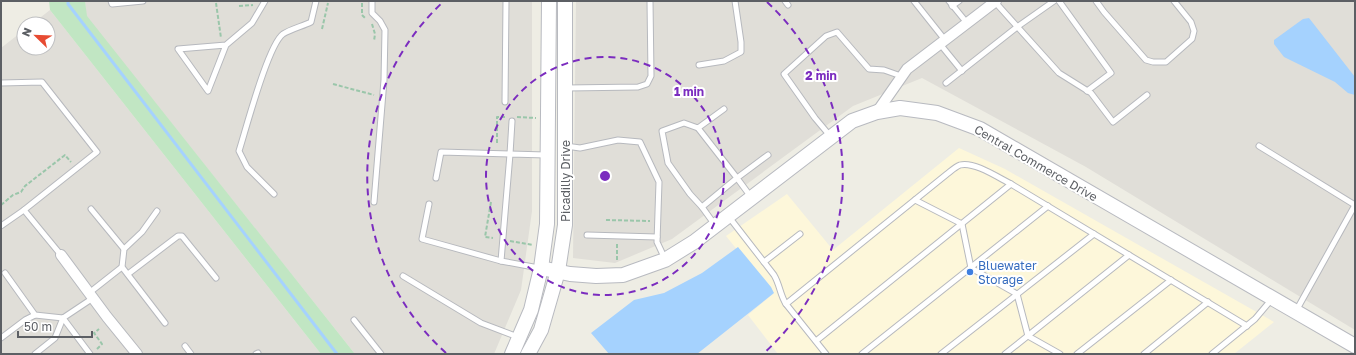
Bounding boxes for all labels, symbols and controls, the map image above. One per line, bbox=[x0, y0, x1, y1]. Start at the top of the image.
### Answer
north arrow bbox=[16, 16, 56, 56]
text: N bbox=[19, 26, 34, 38]
text: 2 min bbox=[805, 68, 837, 83]
text: 1 min bbox=[674, 84, 704, 99]
street label: Central Commerce Drive bbox=[972, 122, 1100, 204]
street label: Picadilly Drive bbox=[558, 140, 573, 222]
centre of rings bbox=[598, 169, 612, 183]
place label: Bluewater Storage bbox=[978, 258, 1037, 287]
marker: Bluewater Storage bbox=[965, 267, 975, 277]
scale bar bbox=[18, 313, 92, 339]
text: 50 m bbox=[24, 319, 52, 334]

